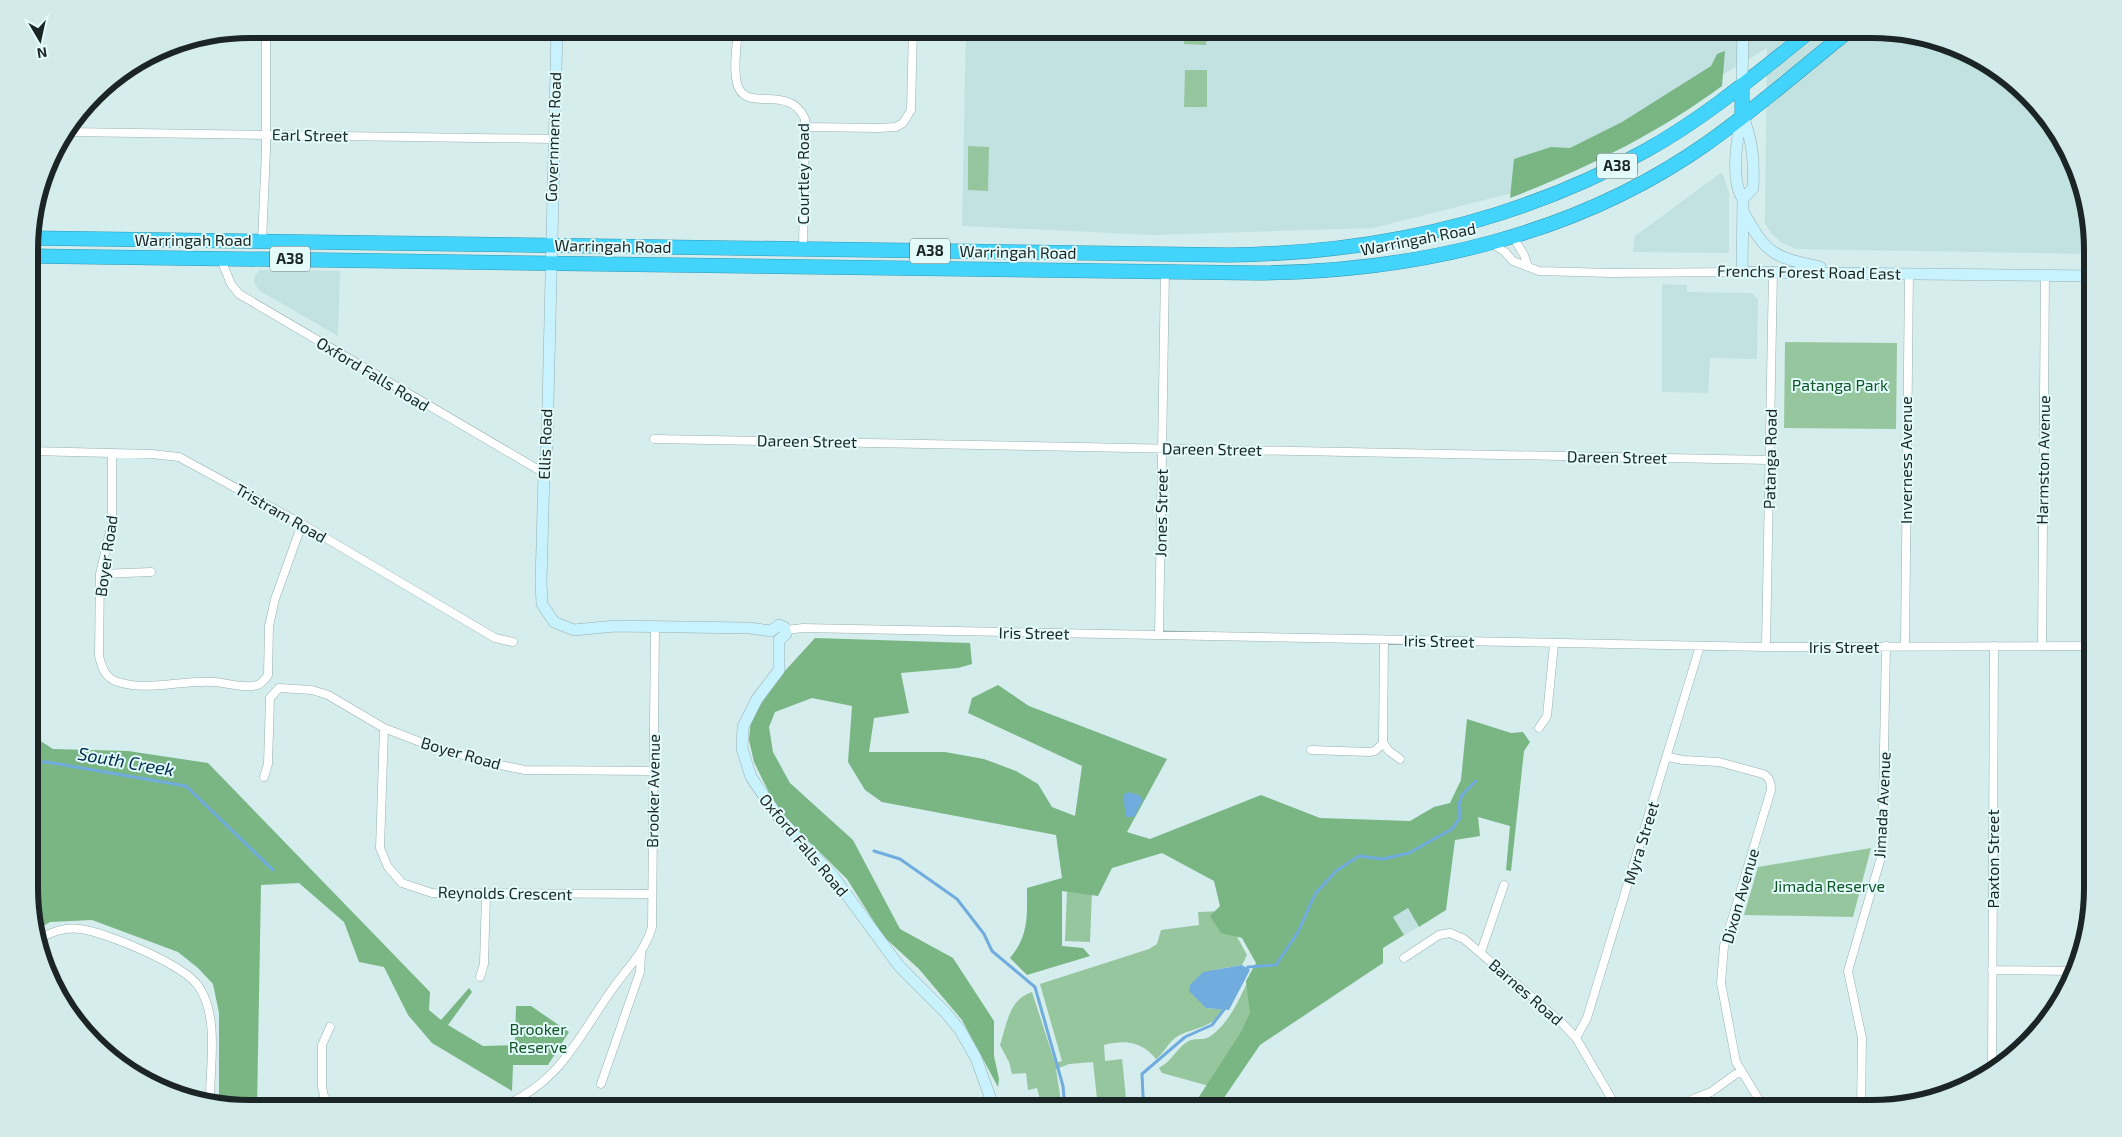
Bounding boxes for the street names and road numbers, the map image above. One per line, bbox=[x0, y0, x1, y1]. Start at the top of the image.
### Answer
street label: Government Road bbox=[541, 72, 564, 202]
street label: Courtley Road bbox=[793, 123, 812, 225]
street label: Earl Street bbox=[272, 124, 348, 145]
road number: A38 bbox=[1597, 154, 1637, 178]
street label: Warringah Road bbox=[1359, 218, 1477, 259]
street label: Warringah Road bbox=[134, 230, 252, 249]
street label: Warringah Road bbox=[554, 235, 672, 256]
road number: A38 bbox=[910, 238, 950, 264]
street label: Warringah Road bbox=[959, 241, 1077, 262]
road number: A38 bbox=[270, 246, 310, 272]
street label: Frenchs Forest Road East bbox=[1717, 260, 1901, 283]
street label: Oxford Falls Road bbox=[313, 332, 433, 415]
street label: Harmston Avenue bbox=[2032, 395, 2053, 525]
street label: Inverness Avenue bbox=[1896, 396, 1915, 524]
street label: Ellis Road bbox=[534, 408, 555, 480]
street label: Patanga Road bbox=[1759, 409, 1780, 509]
street label: Dareen Street bbox=[757, 430, 857, 451]
street label: Dareen Street bbox=[1162, 438, 1262, 459]
street label: Dareen Street bbox=[1567, 446, 1667, 467]
street label: Jones Street bbox=[1150, 469, 1171, 557]
street label: Tristram Road bbox=[232, 479, 330, 546]
street label: Boyer Road bbox=[90, 514, 121, 598]
street label: Iris Street bbox=[998, 622, 1070, 643]
street label: Iris Street bbox=[1403, 630, 1475, 651]
street label: Iris Street bbox=[1809, 637, 1879, 656]
street label: Boyer Road bbox=[419, 732, 503, 773]
street label: Brooker Avenue bbox=[642, 734, 663, 848]
street label: Jimada Avenue bbox=[1869, 751, 1894, 859]
street label: Oxford Falls Road bbox=[756, 789, 853, 900]
street label: Myra Street bbox=[1619, 799, 1662, 887]
street label: Paxton Street bbox=[1983, 809, 2002, 909]
street label: Dixon Avenue bbox=[1717, 846, 1762, 946]
street label: Reynolds Crescent bbox=[438, 882, 572, 903]
street label: Barnes Road bbox=[1486, 954, 1567, 1029]

